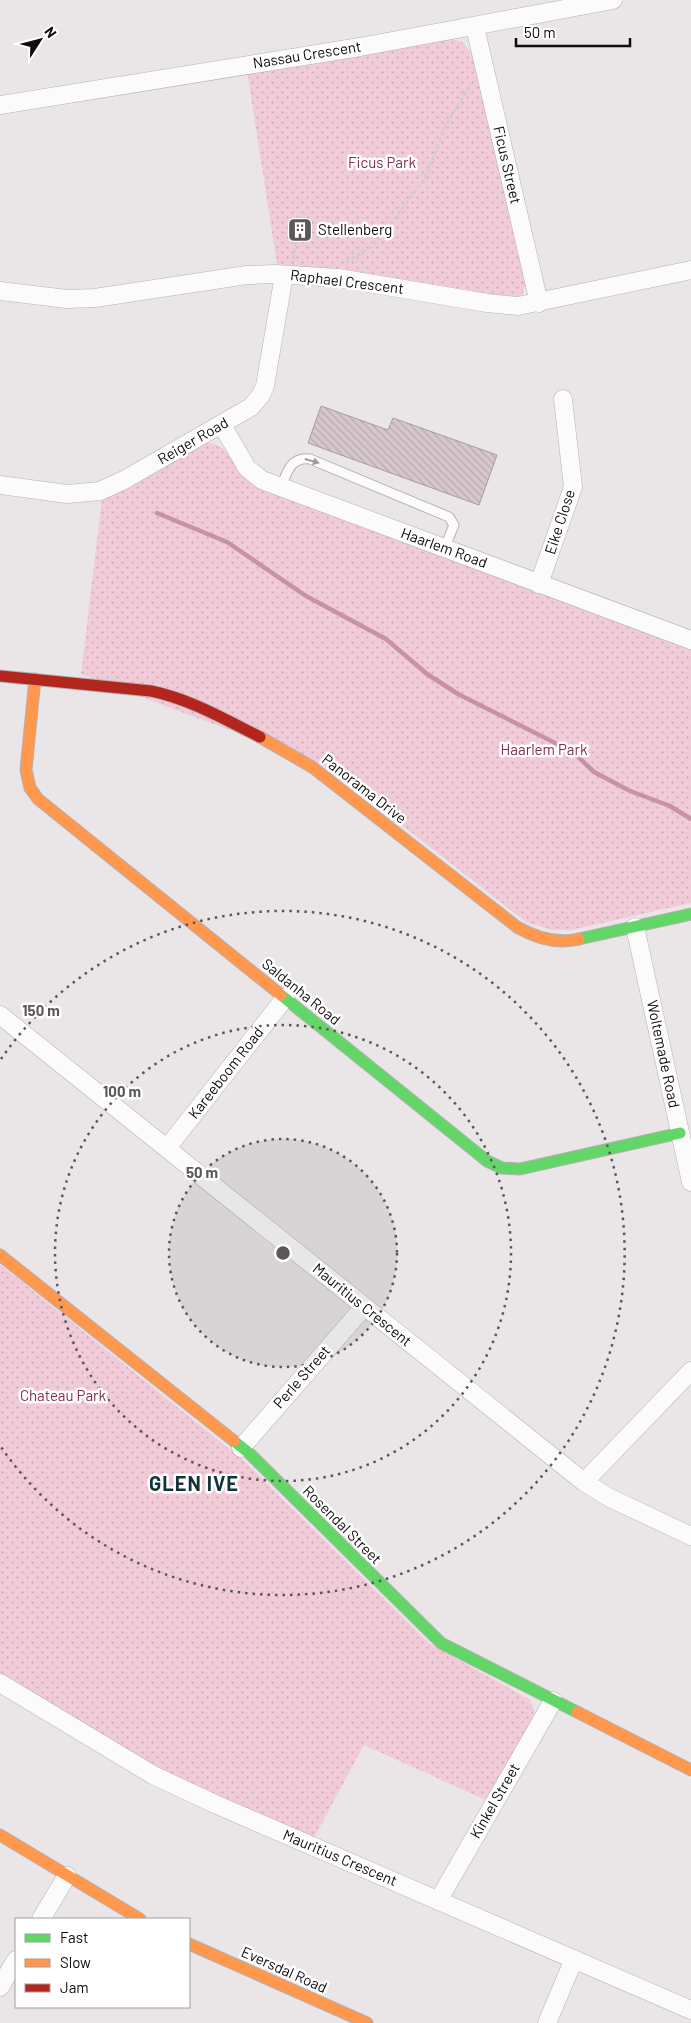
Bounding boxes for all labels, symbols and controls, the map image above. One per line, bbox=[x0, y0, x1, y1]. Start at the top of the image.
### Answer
north arrow bbox=[15, 15, 65, 65]
scale bar bbox=[516, 15, 630, 47]
text: N bbox=[41, 23, 61, 41]
text: 50 m bbox=[524, 23, 556, 41]
street label: Nassau Crescent bbox=[251, 37, 362, 71]
street label: Ficus Street bbox=[490, 124, 526, 205]
park label: Ficus Park bbox=[348, 153, 416, 171]
building icon: Stellenberg bbox=[287, 217, 313, 243]
place label: Stellenberg bbox=[318, 220, 392, 238]
street label: Raphael Crescent bbox=[289, 265, 405, 297]
street label: Reiger Road bbox=[154, 413, 231, 468]
one-way arrow bbox=[304, 457, 319, 465]
street label: Eike Close bbox=[540, 487, 578, 556]
street label: Haarlem Road bbox=[399, 523, 490, 571]
park label: Haarlem Park bbox=[501, 740, 588, 758]
street label: Panorama Drive bbox=[319, 750, 410, 827]
street label: Saldanha Road bbox=[259, 954, 344, 1028]
street label: Woltemade Road bbox=[644, 998, 684, 1109]
text: 150 m bbox=[22, 1001, 60, 1019]
street label: Kareeboom Road bbox=[184, 1023, 267, 1122]
text: 100 m bbox=[103, 1082, 141, 1100]
text: 50 m bbox=[186, 1163, 218, 1181]
centre of rings bbox=[274, 1244, 292, 1262]
street label: Mauritius Crescent bbox=[310, 1259, 416, 1350]
street label: Perle Street bbox=[269, 1341, 333, 1411]
park label: Chateau Park bbox=[20, 1386, 107, 1404]
district label: GLEN IVE bbox=[149, 1471, 239, 1495]
street label: Rosendal Street bbox=[300, 1481, 386, 1567]
street label: Kinkel Street bbox=[465, 1760, 523, 1841]
street label: Mauritius Crescent bbox=[281, 1825, 400, 1889]
legend bbox=[15, 1918, 190, 2008]
text: Fast bbox=[60, 1928, 88, 1946]
street label: Eversdal Road bbox=[239, 1942, 330, 1996]
text: Slow bbox=[60, 1953, 91, 1971]
text: Jam bbox=[60, 1978, 89, 1996]

